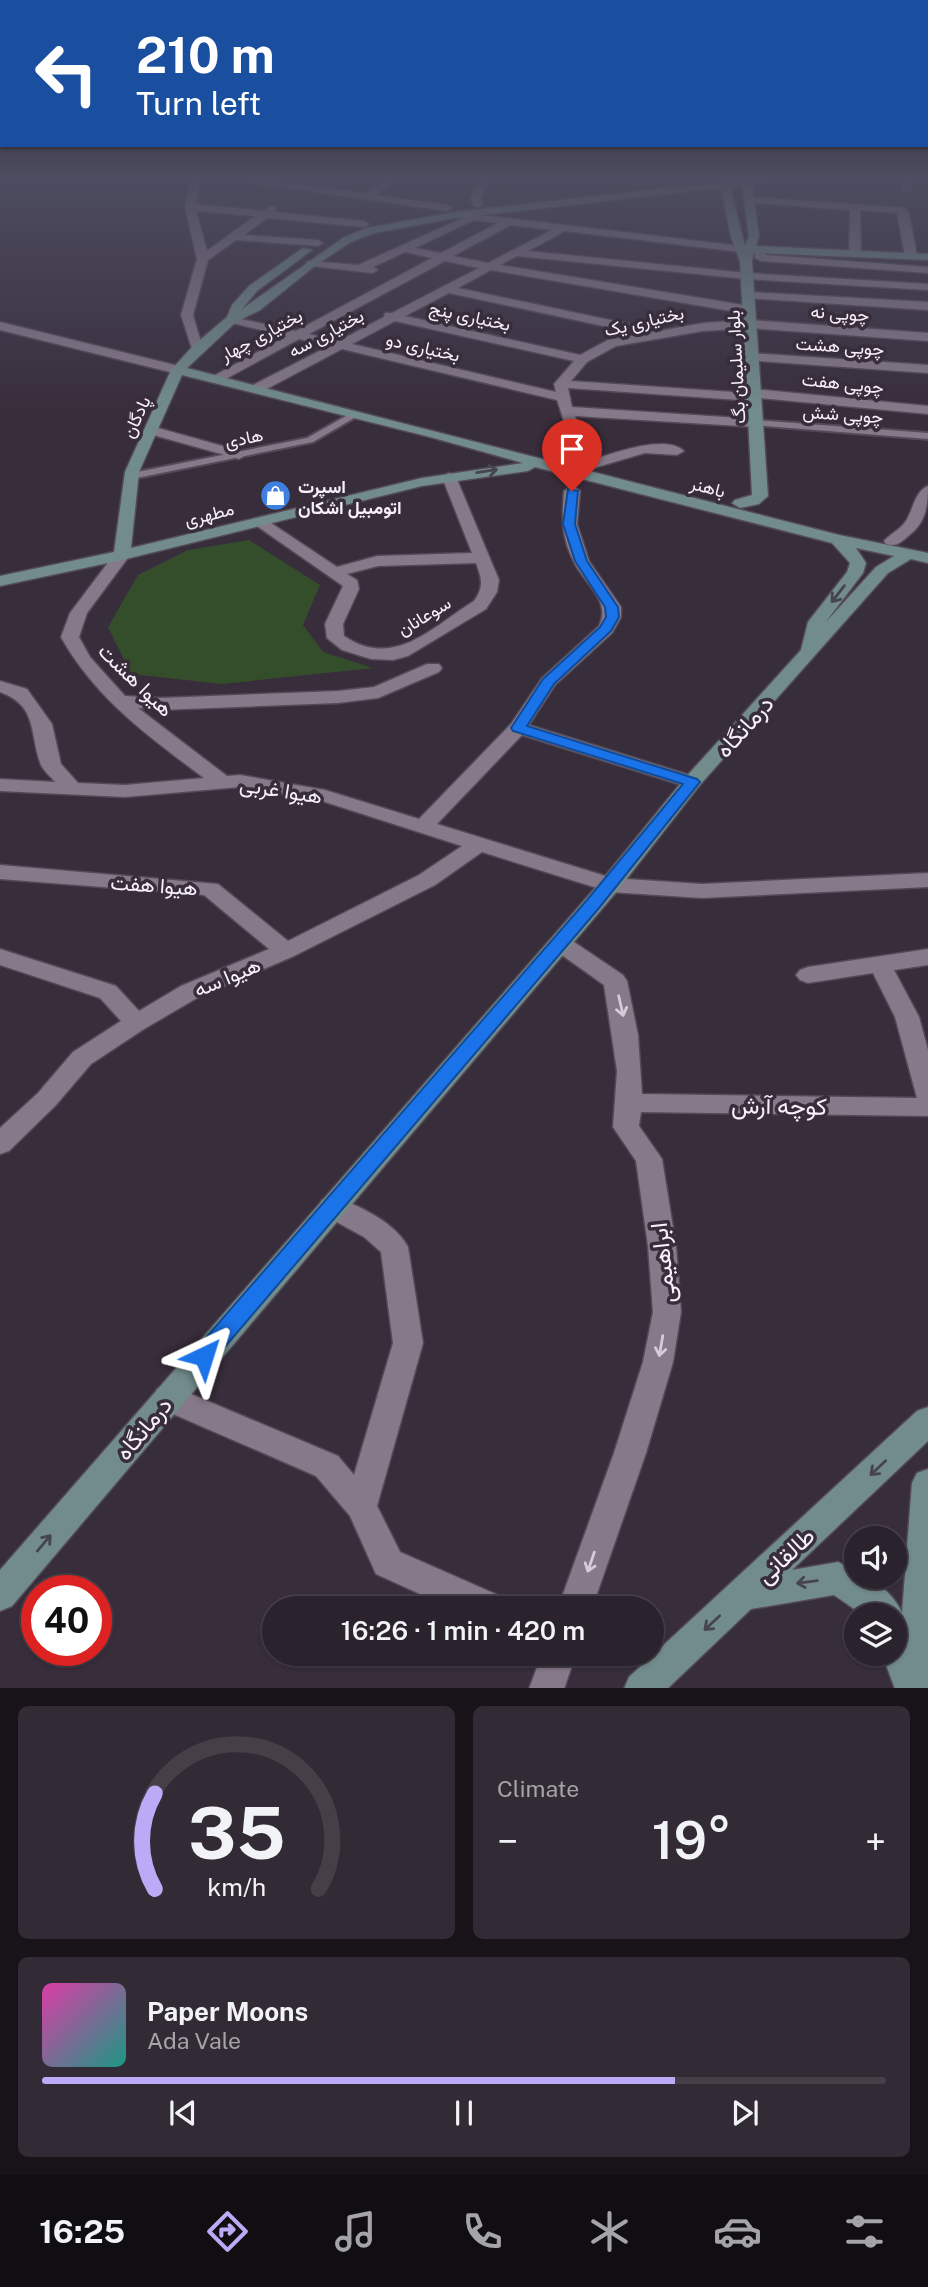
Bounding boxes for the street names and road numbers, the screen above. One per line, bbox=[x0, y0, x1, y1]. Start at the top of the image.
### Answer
street label: بختیاری پنج bbox=[427, 297, 513, 337]
street label: چوپی نه bbox=[810, 300, 870, 328]
street label: بختیاری یک bbox=[602, 302, 686, 341]
street label: بختیاری سه bbox=[285, 304, 368, 362]
street label: بختیاری چهار bbox=[215, 305, 307, 368]
street label: بلوار سلیمان بگ bbox=[723, 309, 750, 424]
street label: بختیاری دو bbox=[384, 328, 462, 367]
street label: چوپی هشت bbox=[795, 332, 885, 362]
street label: چوپی هفت bbox=[801, 368, 885, 400]
street label: پادگان bbox=[117, 393, 157, 442]
street label: چوپی شش bbox=[802, 401, 884, 429]
street label: هادی bbox=[223, 424, 265, 453]
street label: باهنر bbox=[687, 472, 728, 503]
street label: مطهری bbox=[182, 498, 236, 531]
street label: سوعانان bbox=[394, 592, 455, 641]
street label: هیوا هشت bbox=[93, 638, 179, 723]
street label: درمانگاه bbox=[709, 689, 780, 764]
street label: هیوا غربی bbox=[238, 771, 324, 810]
street label: هیوا هفت bbox=[110, 869, 198, 902]
street label: هیوا سه bbox=[190, 952, 265, 1003]
street label: کوچه آرش bbox=[731, 1090, 827, 1123]
street label: ابراهیمی bbox=[644, 1221, 682, 1305]
street label: درمانگاه bbox=[109, 1391, 179, 1466]
street label: طالقانی bbox=[750, 1521, 821, 1590]

